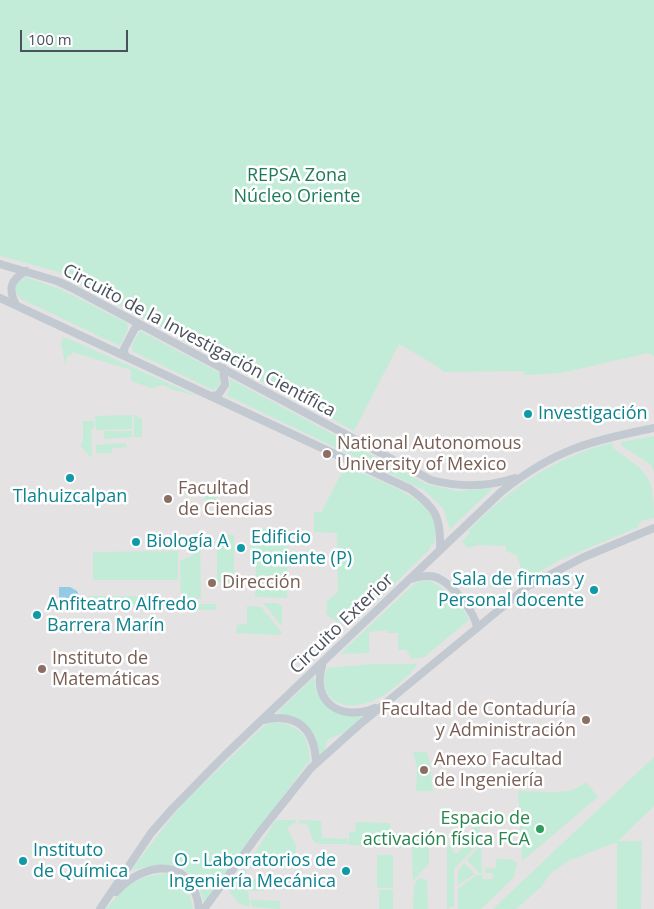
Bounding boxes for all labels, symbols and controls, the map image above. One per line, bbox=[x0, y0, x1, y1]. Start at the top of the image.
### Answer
scale bar bbox=[22, 20, 130, 52]
text: 100 m bbox=[28, 29, 72, 49]
park label: REPSA Zona Núcleo Oriente bbox=[234, 165, 360, 208]
street label: Circuito de la Investigación Científica bbox=[59, 260, 339, 422]
place label: Investigación bbox=[538, 403, 648, 425]
marker: Investigación bbox=[522, 408, 534, 420]
place label: National Autonomous University of Mexico bbox=[337, 433, 521, 476]
marker: National Autonomous University of Mexico bbox=[321, 448, 333, 460]
marker: Tlahuizcalpan bbox=[64, 472, 76, 484]
place label: Facultad de Ciencias bbox=[178, 478, 273, 520]
place label: Tlahuizcalpan bbox=[13, 486, 127, 508]
marker: Facultad de Ciencias bbox=[162, 493, 174, 505]
place label: Edificio Poniente (P) bbox=[251, 527, 352, 570]
place label: Biología A bbox=[146, 531, 229, 553]
marker: Biología A bbox=[130, 536, 142, 548]
marker: Edificio Poniente (P) bbox=[235, 542, 247, 554]
street label: Circuito Exterior bbox=[286, 569, 398, 679]
place label: Sala de firmas y Personal docente bbox=[438, 569, 584, 612]
place label: Dirección bbox=[222, 572, 301, 594]
marker: Dirección bbox=[206, 577, 218, 589]
marker: Sala de firmas y Personal docente bbox=[588, 584, 600, 596]
place label: Anfiteatro Alfredo Barrera Marín bbox=[47, 594, 197, 636]
marker: Anfiteatro Alfredo Barrera Marín bbox=[31, 609, 43, 621]
place label: Instituto de Matemáticas bbox=[52, 648, 160, 691]
marker: Instituto de Matemáticas bbox=[36, 663, 48, 675]
place label: Facultad de Contaduría y Administración bbox=[381, 699, 576, 742]
marker: Facultad de Contaduría y Administración bbox=[580, 714, 592, 726]
place label: Anexo Facultad de Ingeniería bbox=[434, 749, 562, 792]
marker: Anexo Facultad de Ingeniería bbox=[418, 764, 430, 776]
place label: Espacio de activación física FCA bbox=[363, 808, 530, 851]
marker: Espacio de activación física FCA bbox=[534, 823, 546, 835]
place label: Instituto de Química bbox=[33, 840, 128, 882]
place label: O - Laboratorios de Ingeniería Mecánica bbox=[169, 850, 336, 892]
marker: Instituto de Química bbox=[17, 855, 29, 867]
marker: O - Laboratorios de Ingeniería Mecánica bbox=[340, 865, 352, 877]

